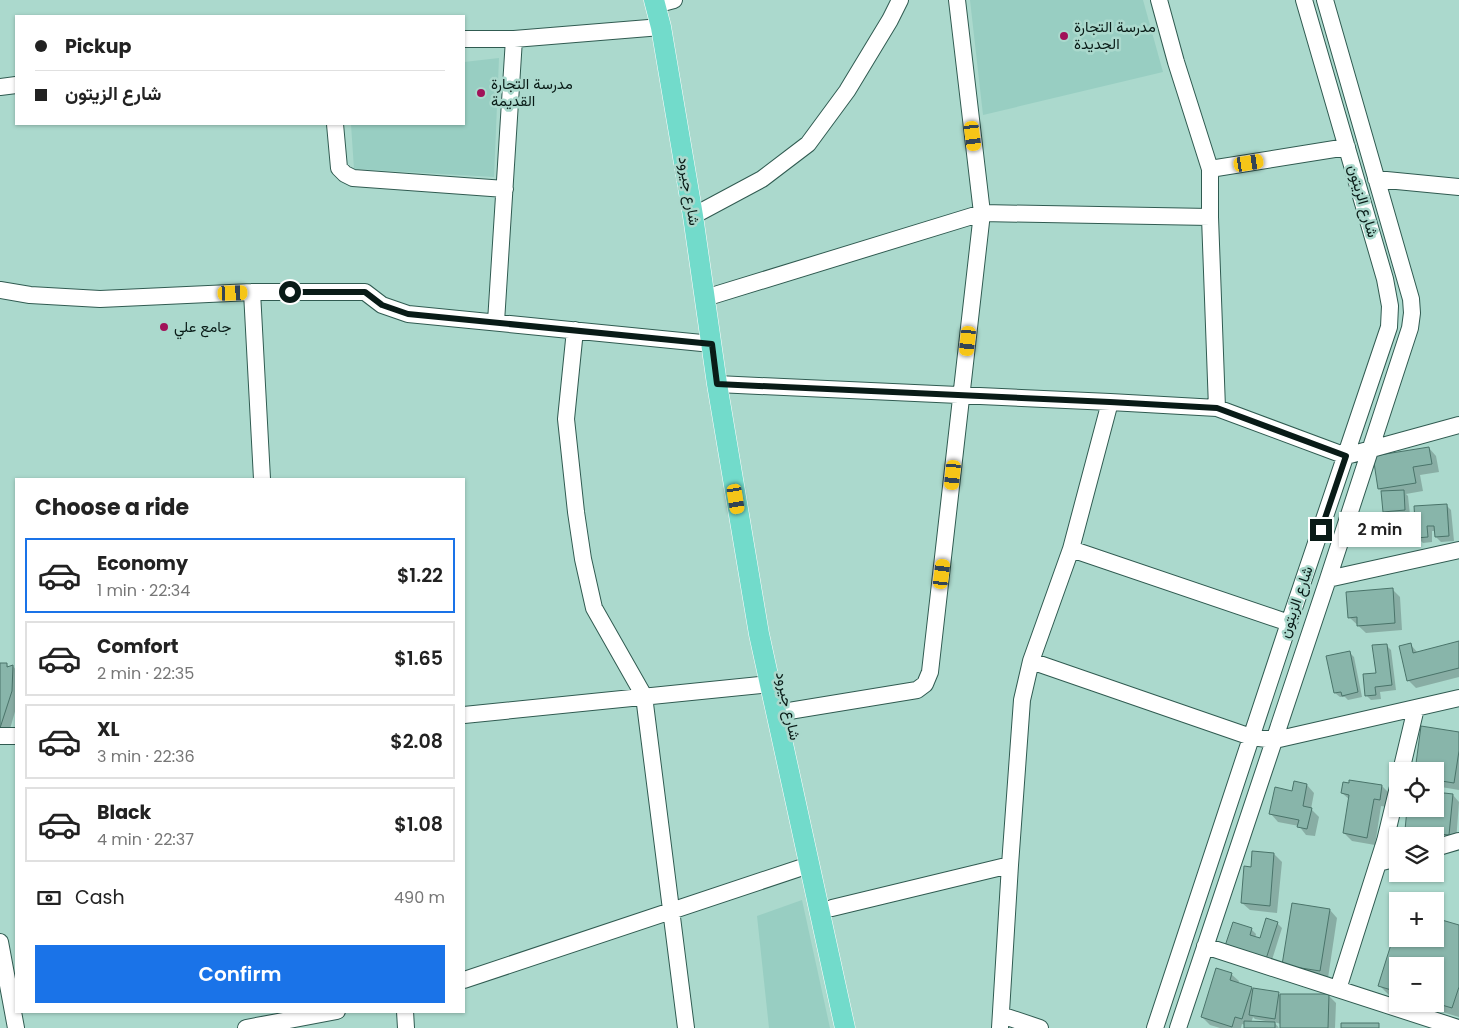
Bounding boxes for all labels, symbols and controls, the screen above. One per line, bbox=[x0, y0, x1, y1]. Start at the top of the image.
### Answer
place label: مدرسة التجارة الجديدة bbox=[1074, 16, 1156, 54]
marker: مدرسة التجارة الجديدة bbox=[1058, 30, 1070, 42]
text: Pickup bbox=[65, 33, 131, 60]
place label: مدرسة التجارة القديمة bbox=[491, 73, 573, 111]
text: شارع الزيتون bbox=[65, 80, 161, 107]
marker: مدرسة التجارة القديمة bbox=[475, 87, 487, 99]
car bbox=[963, 120, 982, 152]
car bbox=[1233, 153, 1264, 173]
street label: شارع جيرود bbox=[673, 155, 705, 227]
street label: شارع الزيتون bbox=[1342, 162, 1384, 240]
route start bbox=[279, 281, 301, 303]
car bbox=[217, 285, 248, 301]
place label: جامع علي bbox=[174, 316, 231, 340]
marker: جامع علي bbox=[158, 321, 170, 333]
car bbox=[958, 325, 977, 357]
car bbox=[943, 459, 962, 491]
car bbox=[726, 483, 745, 515]
text: Choose a ride bbox=[35, 492, 189, 523]
callout: 2 min bbox=[1338, 512, 1421, 548]
text: 2 min bbox=[1358, 518, 1402, 541]
route end bbox=[1310, 519, 1332, 541]
text: Economy bbox=[97, 550, 188, 577]
icon: car bbox=[37, 553, 82, 598]
car bbox=[932, 558, 951, 590]
text: $1.22 bbox=[397, 562, 443, 589]
street label: شارع الزيتون bbox=[1273, 563, 1319, 641]
text: 1 min · 22:34 bbox=[97, 579, 190, 602]
text: Comfort bbox=[97, 633, 179, 660]
icon: car bbox=[37, 636, 82, 681]
text: $1.65 bbox=[394, 645, 443, 672]
text: 2 min · 22:35 bbox=[97, 662, 194, 685]
street label: شارع جيرود bbox=[770, 670, 806, 742]
text: XL bbox=[97, 716, 120, 743]
icon: car bbox=[37, 719, 82, 764]
text: $2.08 bbox=[390, 728, 443, 755]
text: 3 min · 22:36 bbox=[97, 745, 195, 768]
map controls bbox=[1389, 762, 1444, 1012]
button: locate bbox=[1389, 762, 1444, 817]
text: Black bbox=[97, 799, 151, 826]
icon: car bbox=[37, 802, 82, 847]
text: $1.08 bbox=[394, 811, 443, 838]
button: layers bbox=[1389, 827, 1444, 882]
text: 4 min · 22:37 bbox=[97, 828, 194, 851]
icon: cash bbox=[35, 884, 63, 912]
text: Cash bbox=[75, 884, 125, 911]
text: 490 m bbox=[394, 886, 445, 909]
button: + bbox=[1389, 892, 1444, 947]
button: Confirm bbox=[35, 945, 445, 1003]
button: − bbox=[1389, 957, 1444, 1012]

